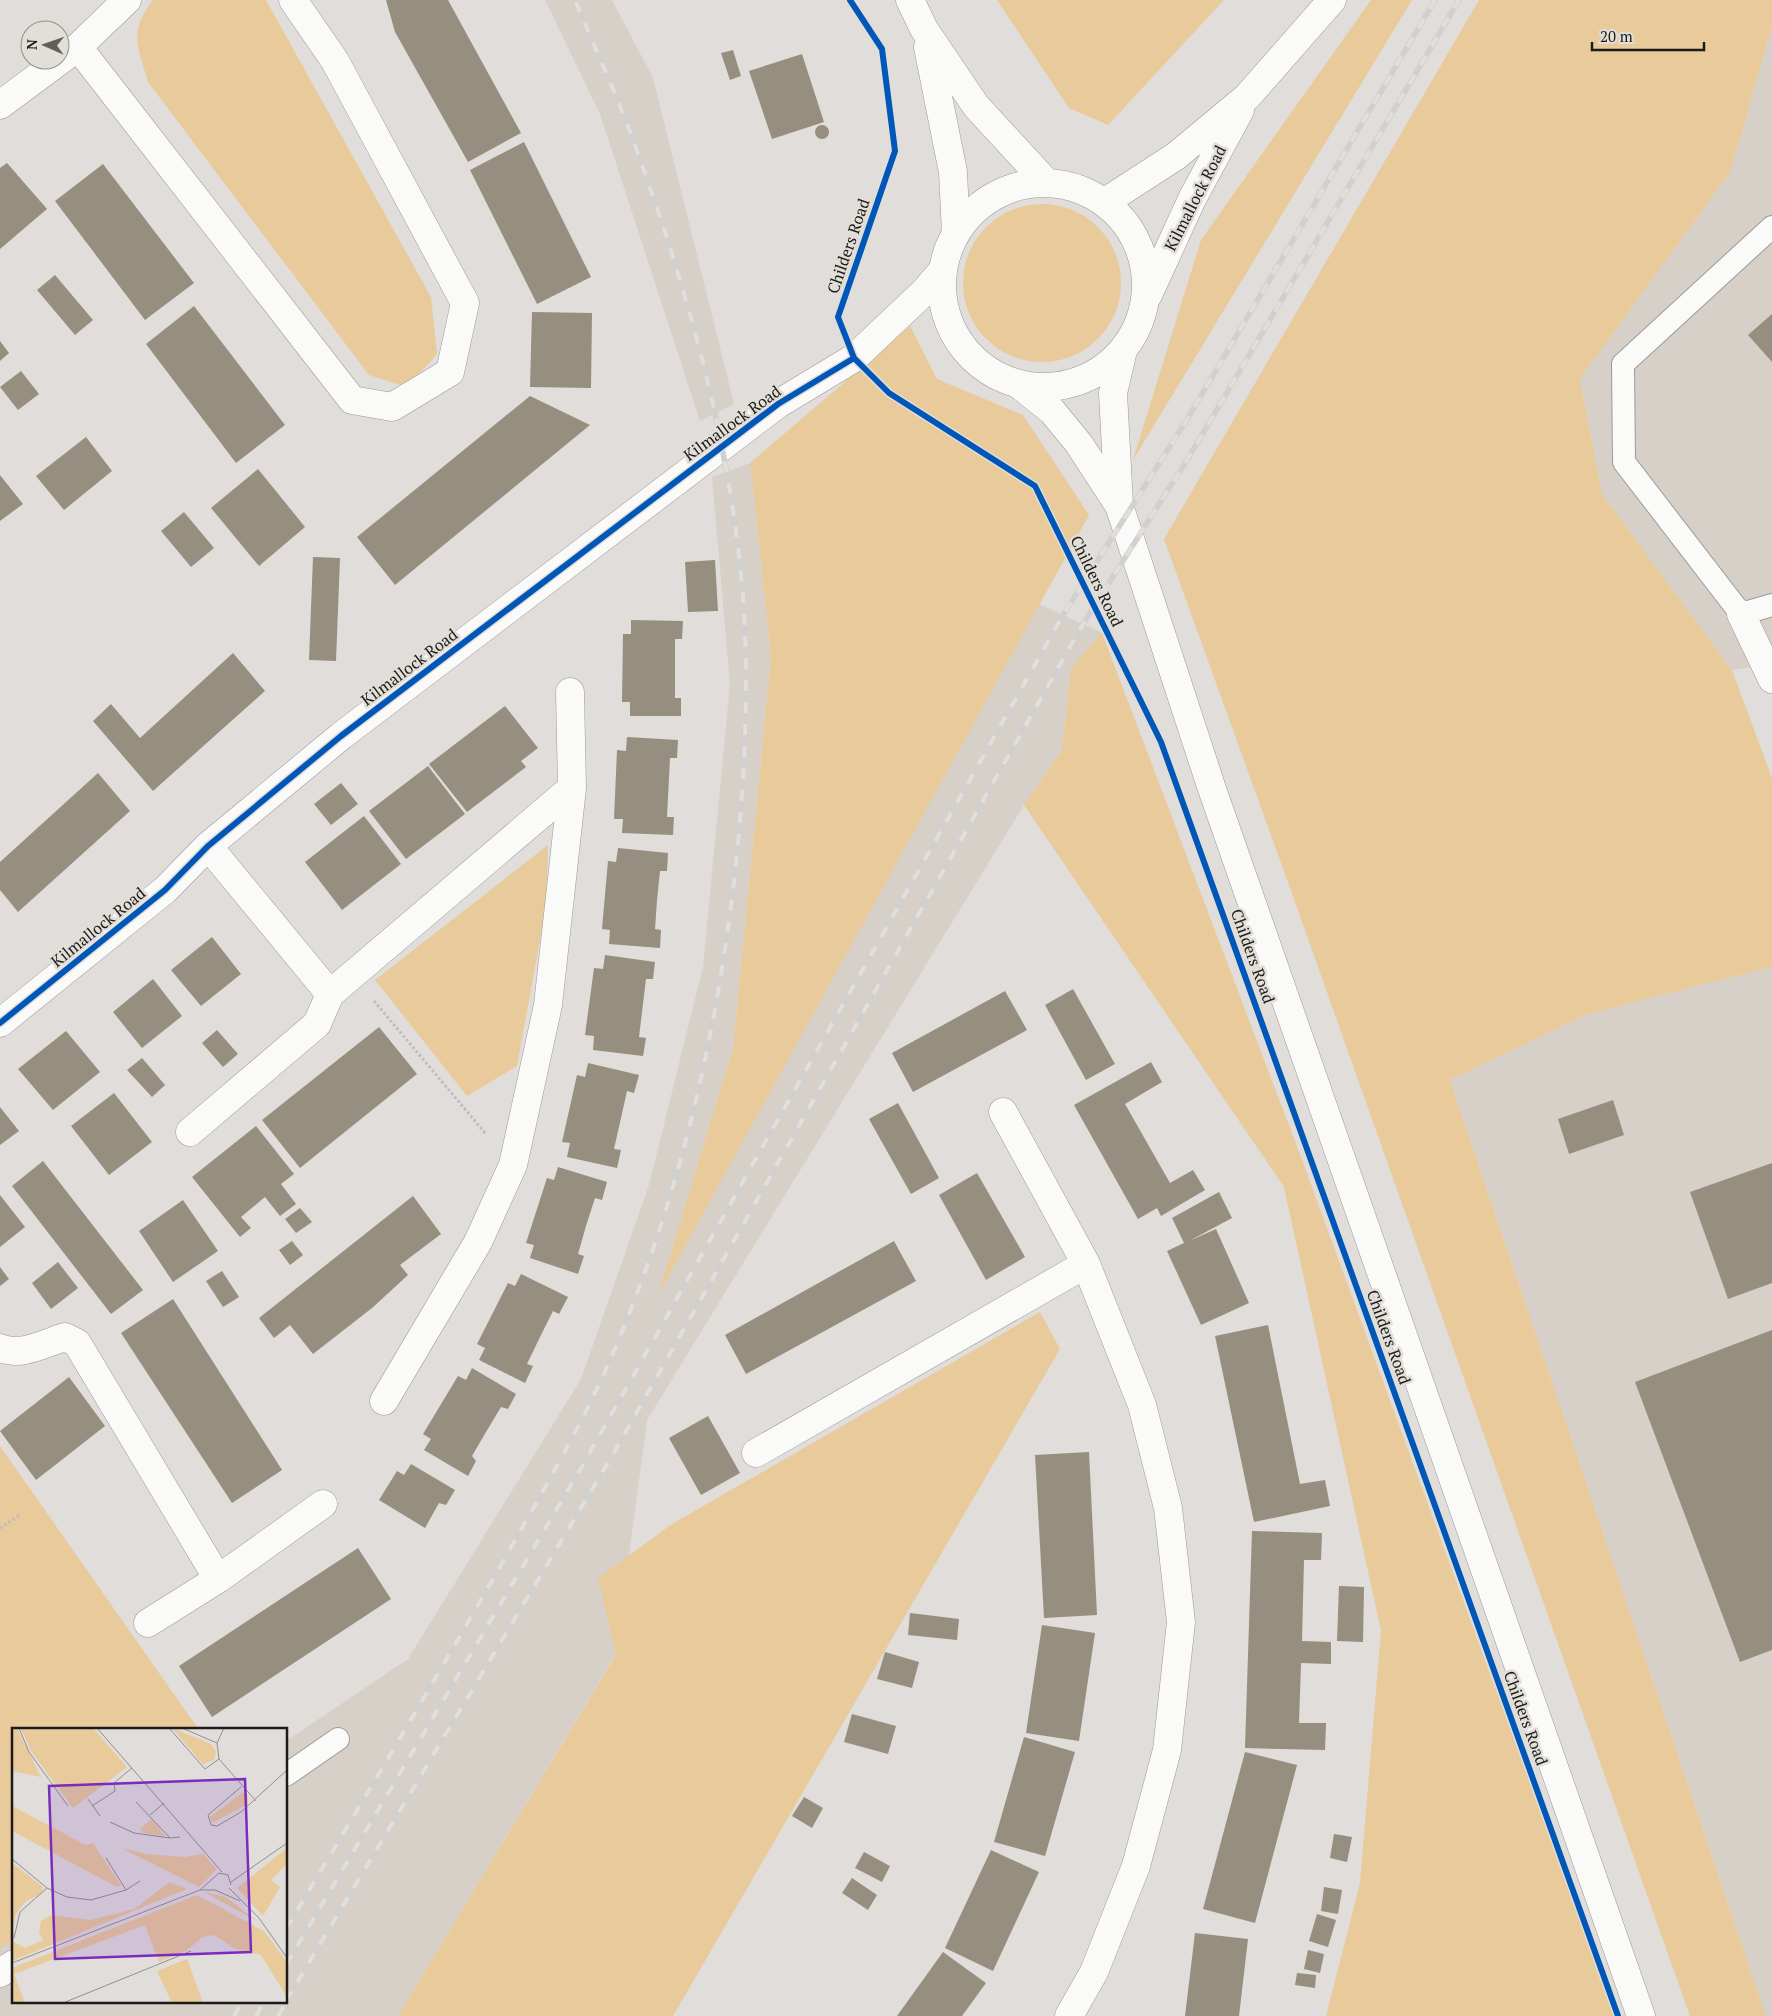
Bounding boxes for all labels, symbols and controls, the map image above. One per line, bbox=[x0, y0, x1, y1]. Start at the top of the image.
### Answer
north arrow bbox=[20, 20, 70, 70]
scale bar bbox=[1592, 20, 1704, 52]
text: 20 m bbox=[1600, 26, 1633, 46]
text: N bbox=[22, 39, 41, 50]
street label: Kilmallock Road bbox=[1159, 141, 1231, 255]
street label: Childers Road bbox=[821, 196, 875, 296]
street label: Kilmallock Road bbox=[679, 380, 785, 466]
street label: Childers Road bbox=[1065, 532, 1129, 630]
street label: Kilmallock Road bbox=[356, 623, 462, 711]
street label: Kilmallock Road bbox=[46, 882, 150, 972]
street label: Childers Road bbox=[1226, 906, 1280, 1006]
street label: Childers Road bbox=[1362, 1287, 1416, 1387]
street label: Childers Road bbox=[1499, 1668, 1553, 1768]
inset map bbox=[12, 1728, 288, 2004]

